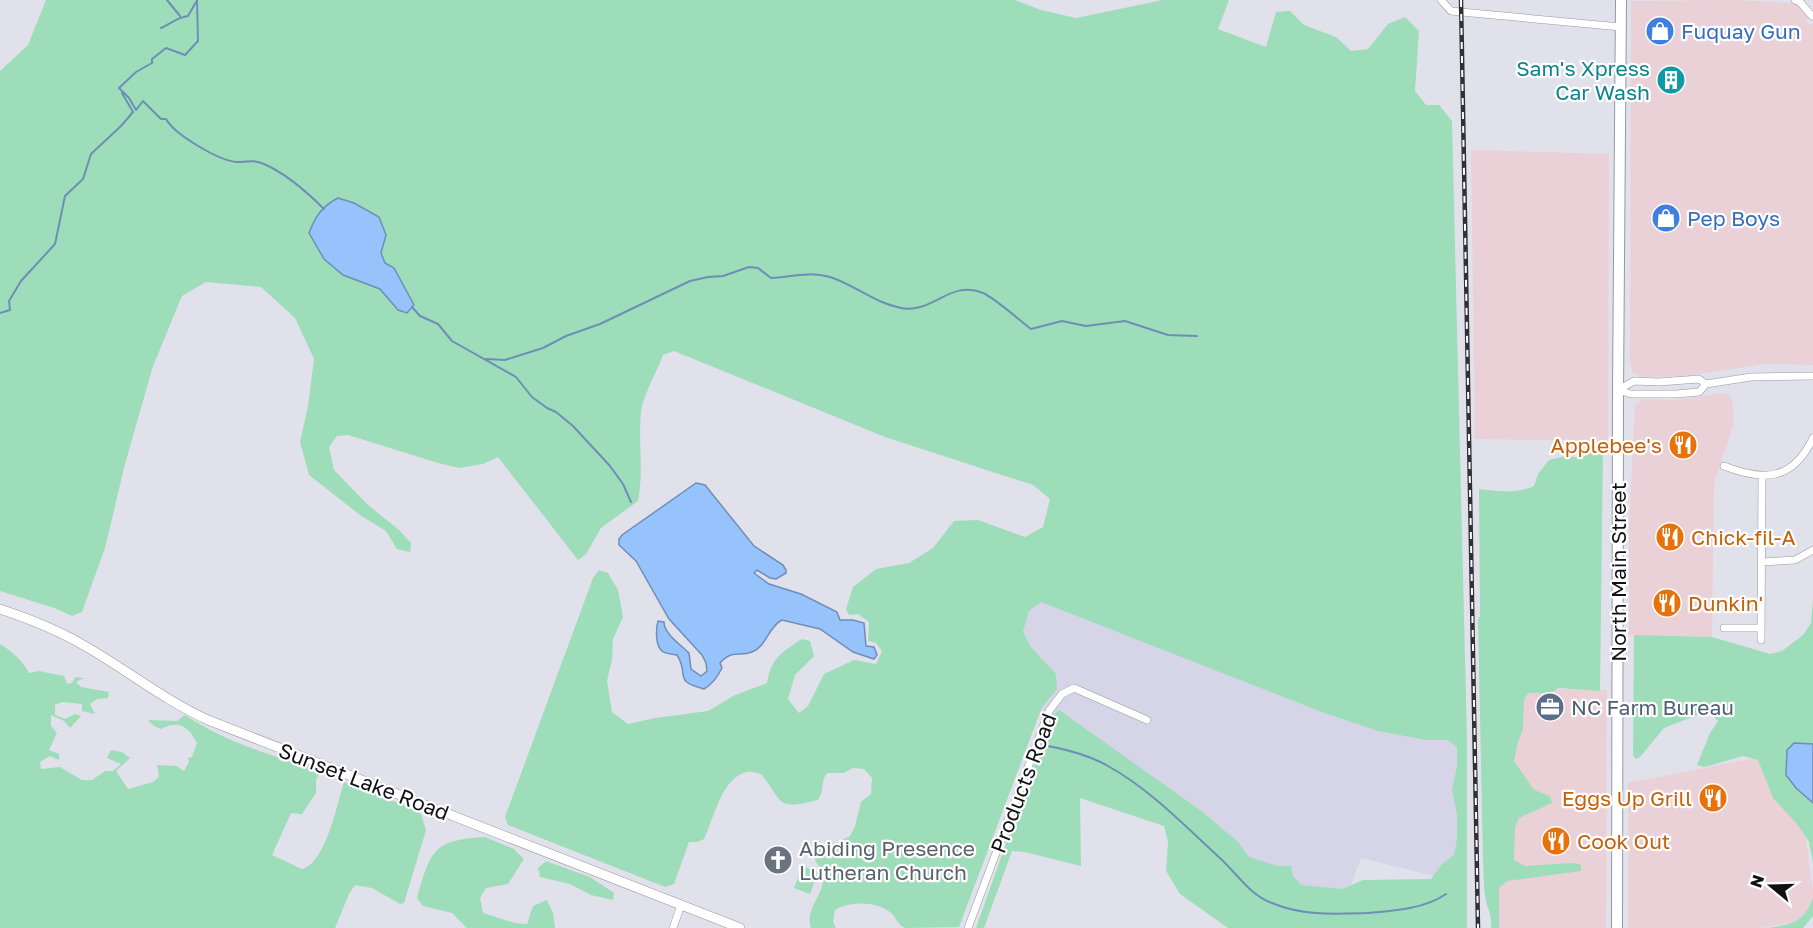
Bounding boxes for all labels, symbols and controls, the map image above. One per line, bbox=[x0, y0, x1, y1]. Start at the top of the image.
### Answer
shop icon: Fuquay Gun bbox=[1644, 15, 1676, 47]
place label: Fuquay Gun bbox=[1681, 18, 1801, 44]
place label: Sam's Xpress Car Wash bbox=[1516, 55, 1650, 105]
building icon: Sam's Xpress Car Wash bbox=[1655, 64, 1687, 96]
shop icon: Pep Boys bbox=[1650, 202, 1682, 234]
place label: Pep Boys bbox=[1687, 205, 1780, 231]
restaurant icon: Applebee's bbox=[1667, 429, 1699, 461]
place label: Applebee's bbox=[1551, 432, 1662, 458]
street label: North Main Street bbox=[1605, 482, 1631, 662]
restaurant icon: Chick-fil-A bbox=[1654, 521, 1686, 553]
place label: Chick-fil-A bbox=[1691, 524, 1796, 550]
restaurant icon: Dunkin' bbox=[1651, 587, 1683, 619]
place label: Dunkin' bbox=[1688, 590, 1763, 616]
office icon: NC Farm Bureau bbox=[1534, 691, 1566, 723]
place label: NC Farm Bureau bbox=[1571, 694, 1734, 720]
street label: Products Road bbox=[984, 709, 1062, 857]
street label: Sunset Lake Road bbox=[275, 737, 453, 825]
restaurant icon: Eggs Up Grill bbox=[1697, 782, 1729, 814]
place label: Eggs Up Grill bbox=[1562, 785, 1692, 811]
restaurant icon: Cook Out bbox=[1540, 825, 1572, 857]
place label: Cook Out bbox=[1577, 828, 1670, 854]
place label: Abiding Presence Lutheran Church bbox=[799, 835, 975, 885]
church icon: Abiding Presence Lutheran Church bbox=[762, 844, 794, 876]
north arrow bbox=[1741, 856, 1801, 916]
text: N bbox=[1745, 872, 1768, 890]

